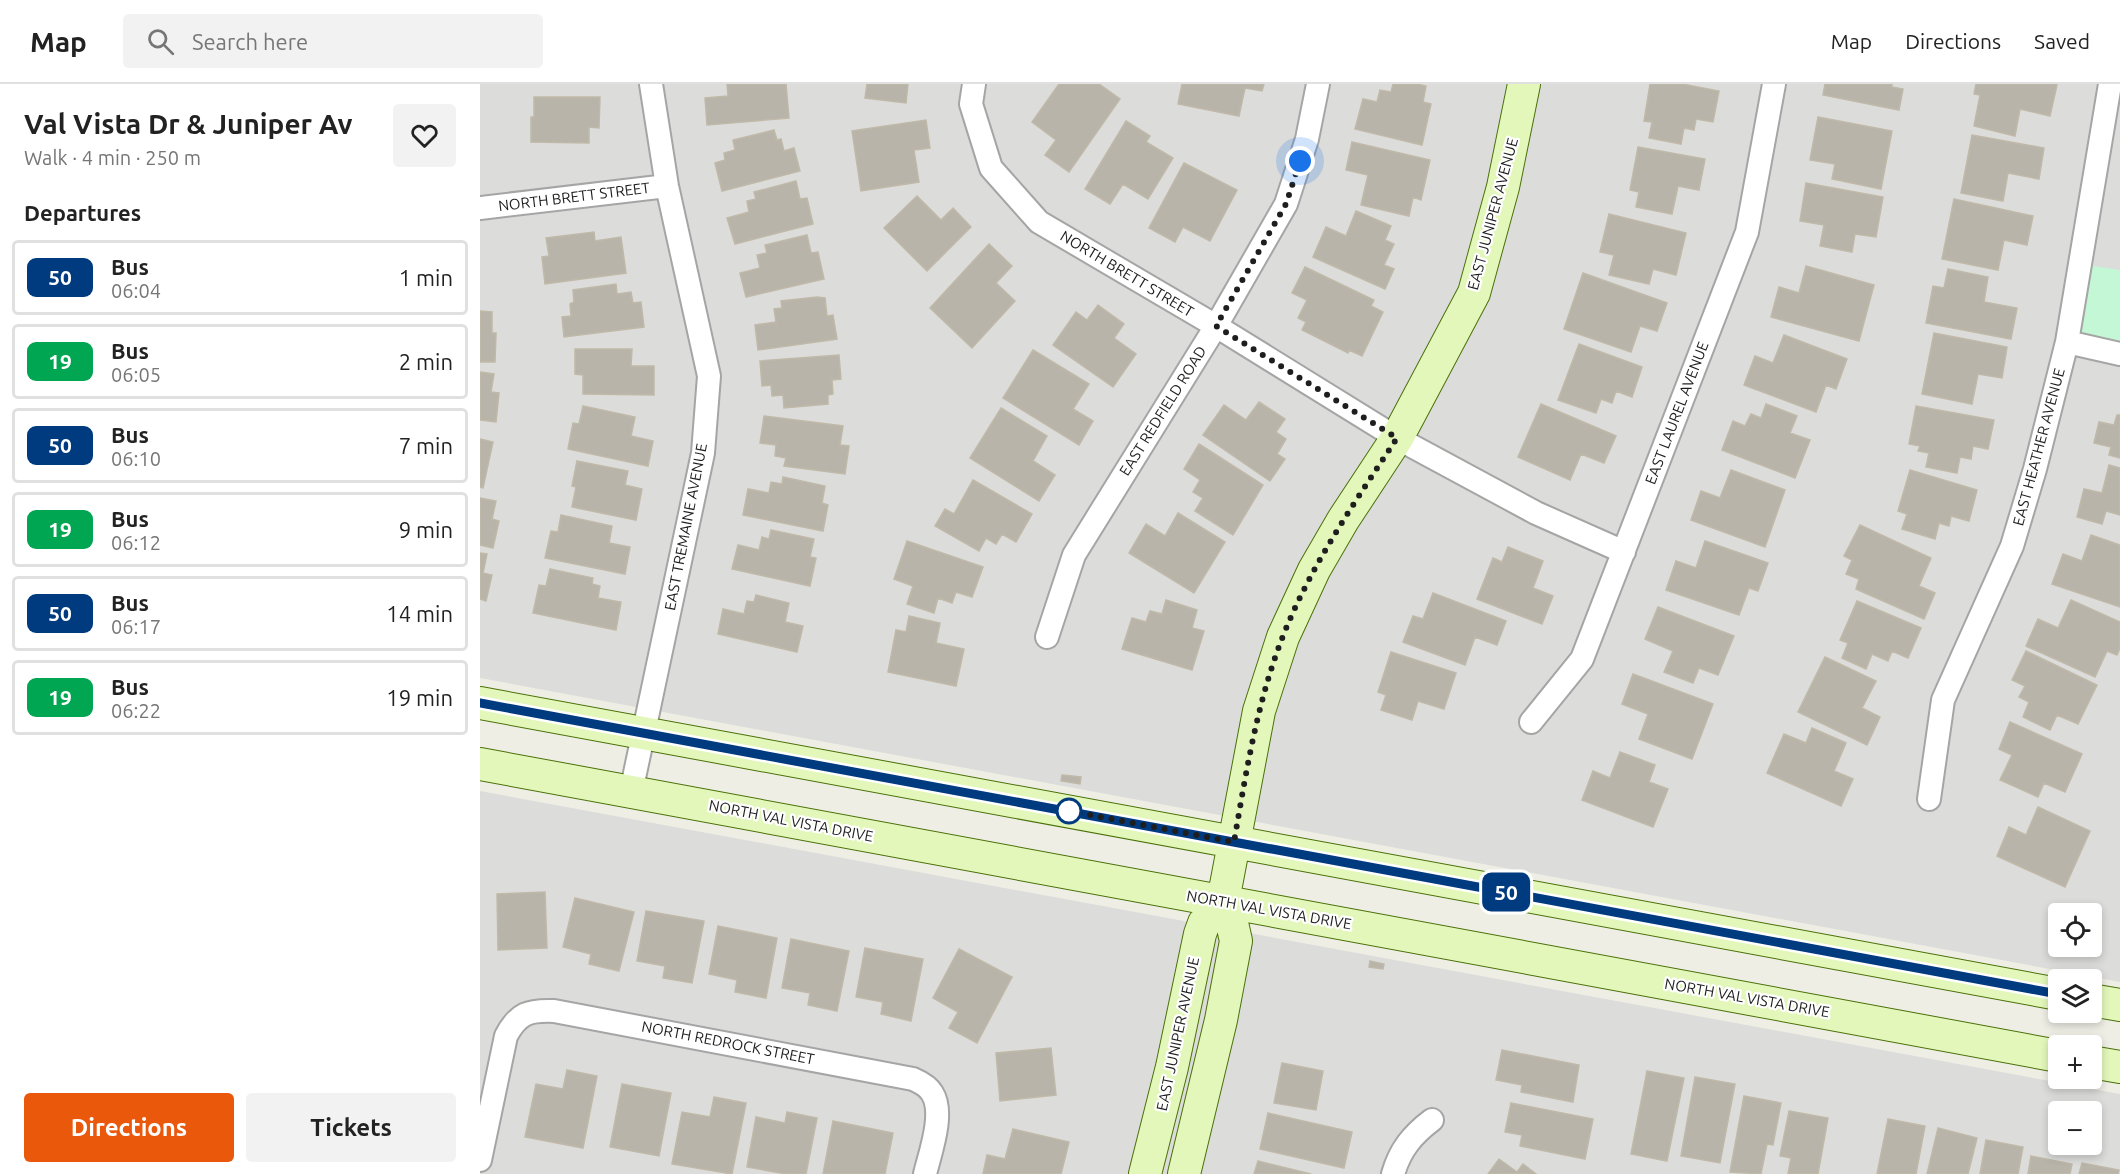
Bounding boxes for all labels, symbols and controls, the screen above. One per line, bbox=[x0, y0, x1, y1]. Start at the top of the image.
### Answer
search box bbox=[123, 14, 543, 68]
icon: search bbox=[144, 25, 177, 58]
text: Map bbox=[30, 26, 87, 57]
text: Search here bbox=[192, 29, 308, 54]
text: Map bbox=[1831, 29, 1872, 53]
text: Directions bbox=[1905, 29, 2001, 53]
text: Saved bbox=[2034, 29, 2090, 53]
button: heart bbox=[393, 104, 456, 167]
text: Val Vista Dr & Juniper Av bbox=[24, 108, 353, 139]
street label: EAST JUNIPER AVENUE bbox=[1464, 136, 1521, 292]
text: Walk · 4 min · 250 m bbox=[24, 146, 201, 169]
your location bbox=[1285, 146, 1315, 176]
street label: NORTH BRETT STREET bbox=[497, 179, 651, 214]
text: Departures bbox=[24, 200, 141, 225]
street label: NORTH BRETT STREET bbox=[1058, 227, 1198, 320]
text: Bus bbox=[111, 254, 149, 279]
text: 50 bbox=[48, 265, 72, 289]
text: 1 min bbox=[399, 265, 453, 290]
text: 06:04 bbox=[111, 279, 161, 302]
text: Bus bbox=[111, 338, 149, 363]
street label: EAST LAUREL AVENUE bbox=[1641, 339, 1712, 487]
street label: EAST REDFIELD ROAD bbox=[1116, 343, 1209, 479]
text: 19 bbox=[48, 349, 72, 373]
text: 2 min bbox=[399, 349, 453, 374]
text: 06:05 bbox=[111, 363, 161, 386]
street label: EAST HEATHER AVENUE bbox=[2009, 366, 2068, 528]
text: Bus bbox=[111, 422, 149, 447]
text: 50 bbox=[48, 433, 72, 457]
text: 7 min bbox=[399, 433, 453, 458]
street label: EAST TREMAINE AVENUE bbox=[661, 442, 710, 612]
text: 06:10 bbox=[111, 447, 161, 470]
text: Bus bbox=[111, 506, 149, 531]
text: 19 bbox=[48, 517, 72, 541]
text: 9 min bbox=[399, 517, 453, 542]
text: 06:12 bbox=[111, 531, 161, 554]
text: Bus bbox=[111, 590, 149, 615]
text: 50 bbox=[48, 601, 72, 625]
text: 14 min bbox=[386, 601, 453, 626]
text: 06:17 bbox=[111, 615, 161, 638]
text: Bus bbox=[111, 674, 149, 699]
text: 19 bbox=[48, 685, 72, 709]
text: 19 min bbox=[386, 685, 453, 710]
text: 06:22 bbox=[111, 699, 161, 722]
street label: NORTH VAL VISTA DRIVE bbox=[707, 796, 875, 845]
unlabelled marker bbox=[1056, 798, 1082, 824]
line badge: 50 bbox=[1479, 872, 1533, 912]
text: 50 bbox=[1494, 880, 1518, 904]
street label: NORTH VAL VISTA DRIVE bbox=[1185, 887, 1353, 932]
map controls bbox=[2048, 903, 2102, 1155]
button: locate bbox=[2048, 903, 2102, 957]
street label: EAST JUNIPER AVENUE bbox=[1153, 955, 1202, 1112]
button: layers bbox=[2048, 969, 2102, 1023]
street label: NORTH VAL VISTA DRIVE bbox=[1663, 975, 1831, 1020]
street label: NORTH REDROCK STREET bbox=[640, 1017, 817, 1068]
button: + bbox=[2048, 1035, 2102, 1089]
button: Directions bbox=[24, 1093, 234, 1162]
button: Tickets bbox=[246, 1093, 456, 1162]
button: − bbox=[2048, 1101, 2102, 1155]

